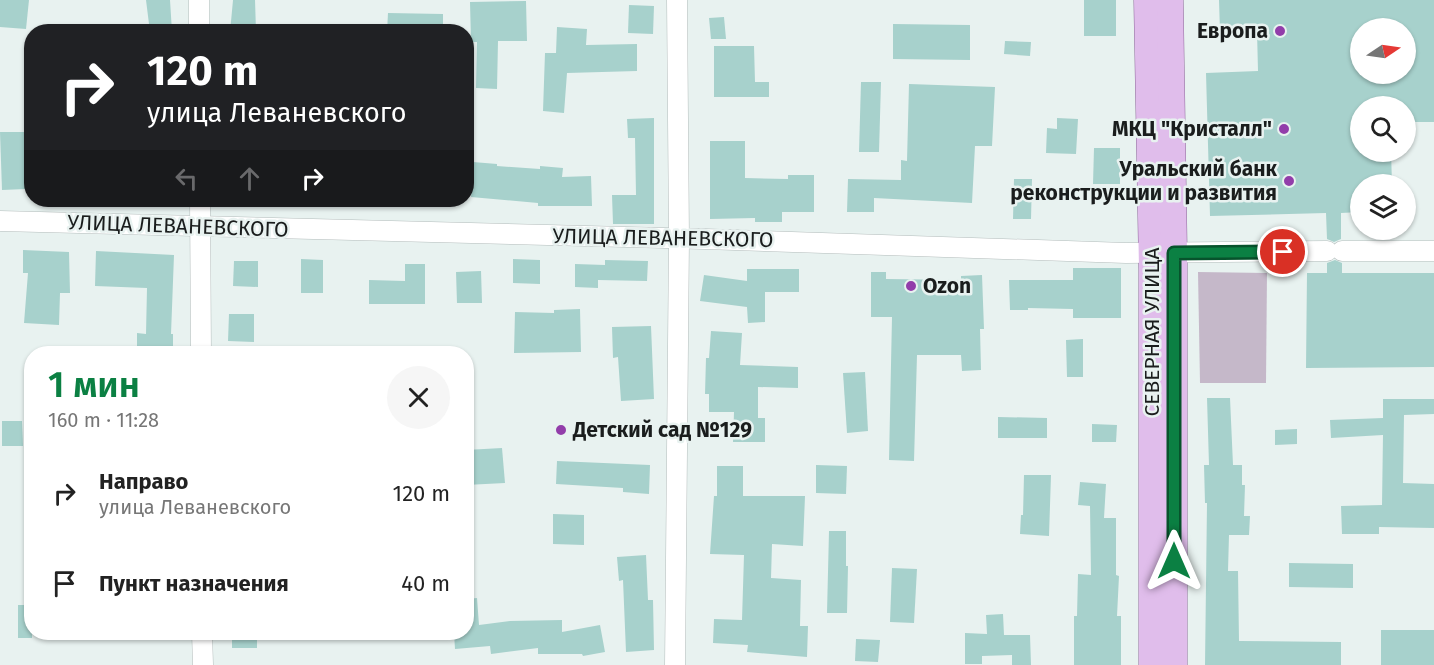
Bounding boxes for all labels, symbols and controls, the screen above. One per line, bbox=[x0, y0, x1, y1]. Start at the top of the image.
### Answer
place label: Европа bbox=[1197, 18, 1268, 44]
north arrow bbox=[1350, 18, 1416, 84]
map controls bbox=[1350, 18, 1416, 240]
marker: Европа bbox=[1273, 24, 1287, 38]
text: 120 m bbox=[147, 46, 258, 96]
icon: right bbox=[48, 48, 126, 126]
button: search bbox=[1350, 96, 1416, 162]
text: улица Леваневского bbox=[147, 97, 407, 129]
place label: МКЦ "Кристалл" bbox=[1112, 116, 1272, 142]
marker: МКЦ "Кристалл" bbox=[1277, 122, 1291, 136]
place label: Уральский банк реконструкции и развития bbox=[1010, 156, 1277, 206]
icon: left bbox=[170, 162, 203, 195]
icon: ahead bbox=[233, 162, 266, 195]
icon: right bbox=[296, 162, 329, 195]
marker: Уральский банк реконструкции и развития bbox=[1282, 174, 1296, 188]
button: layers bbox=[1350, 174, 1416, 240]
street label: УЛИЦА ЛЕВАНЕВСКОГО bbox=[67, 209, 289, 243]
street label: УЛИЦА ЛЕВАНЕВСКОГО bbox=[552, 223, 774, 253]
pin bbox=[1257, 226, 1308, 277]
icon: arrive bbox=[1266, 235, 1299, 268]
street label: СЕВЕРНАЯ УЛИЦА bbox=[1139, 248, 1165, 416]
place label: Ozon bbox=[923, 273, 971, 299]
marker: Ozon bbox=[904, 279, 918, 293]
text: 1 мин bbox=[48, 363, 140, 407]
button: close bbox=[387, 366, 450, 429]
text: 160 m · 11:28 bbox=[48, 408, 159, 432]
place label: Детский сад №129 bbox=[572, 417, 752, 443]
marker: Детский сад №129 bbox=[554, 423, 568, 437]
text: Направо bbox=[99, 468, 188, 495]
icon: right bbox=[48, 477, 81, 510]
text: 120 m bbox=[393, 480, 450, 507]
text: улица Леваневского bbox=[99, 495, 291, 519]
position arrow bbox=[1142, 529, 1206, 593]
icon: arrive bbox=[48, 567, 81, 600]
text: Пункт назначения bbox=[99, 570, 289, 597]
text: 40 m bbox=[401, 570, 450, 597]

